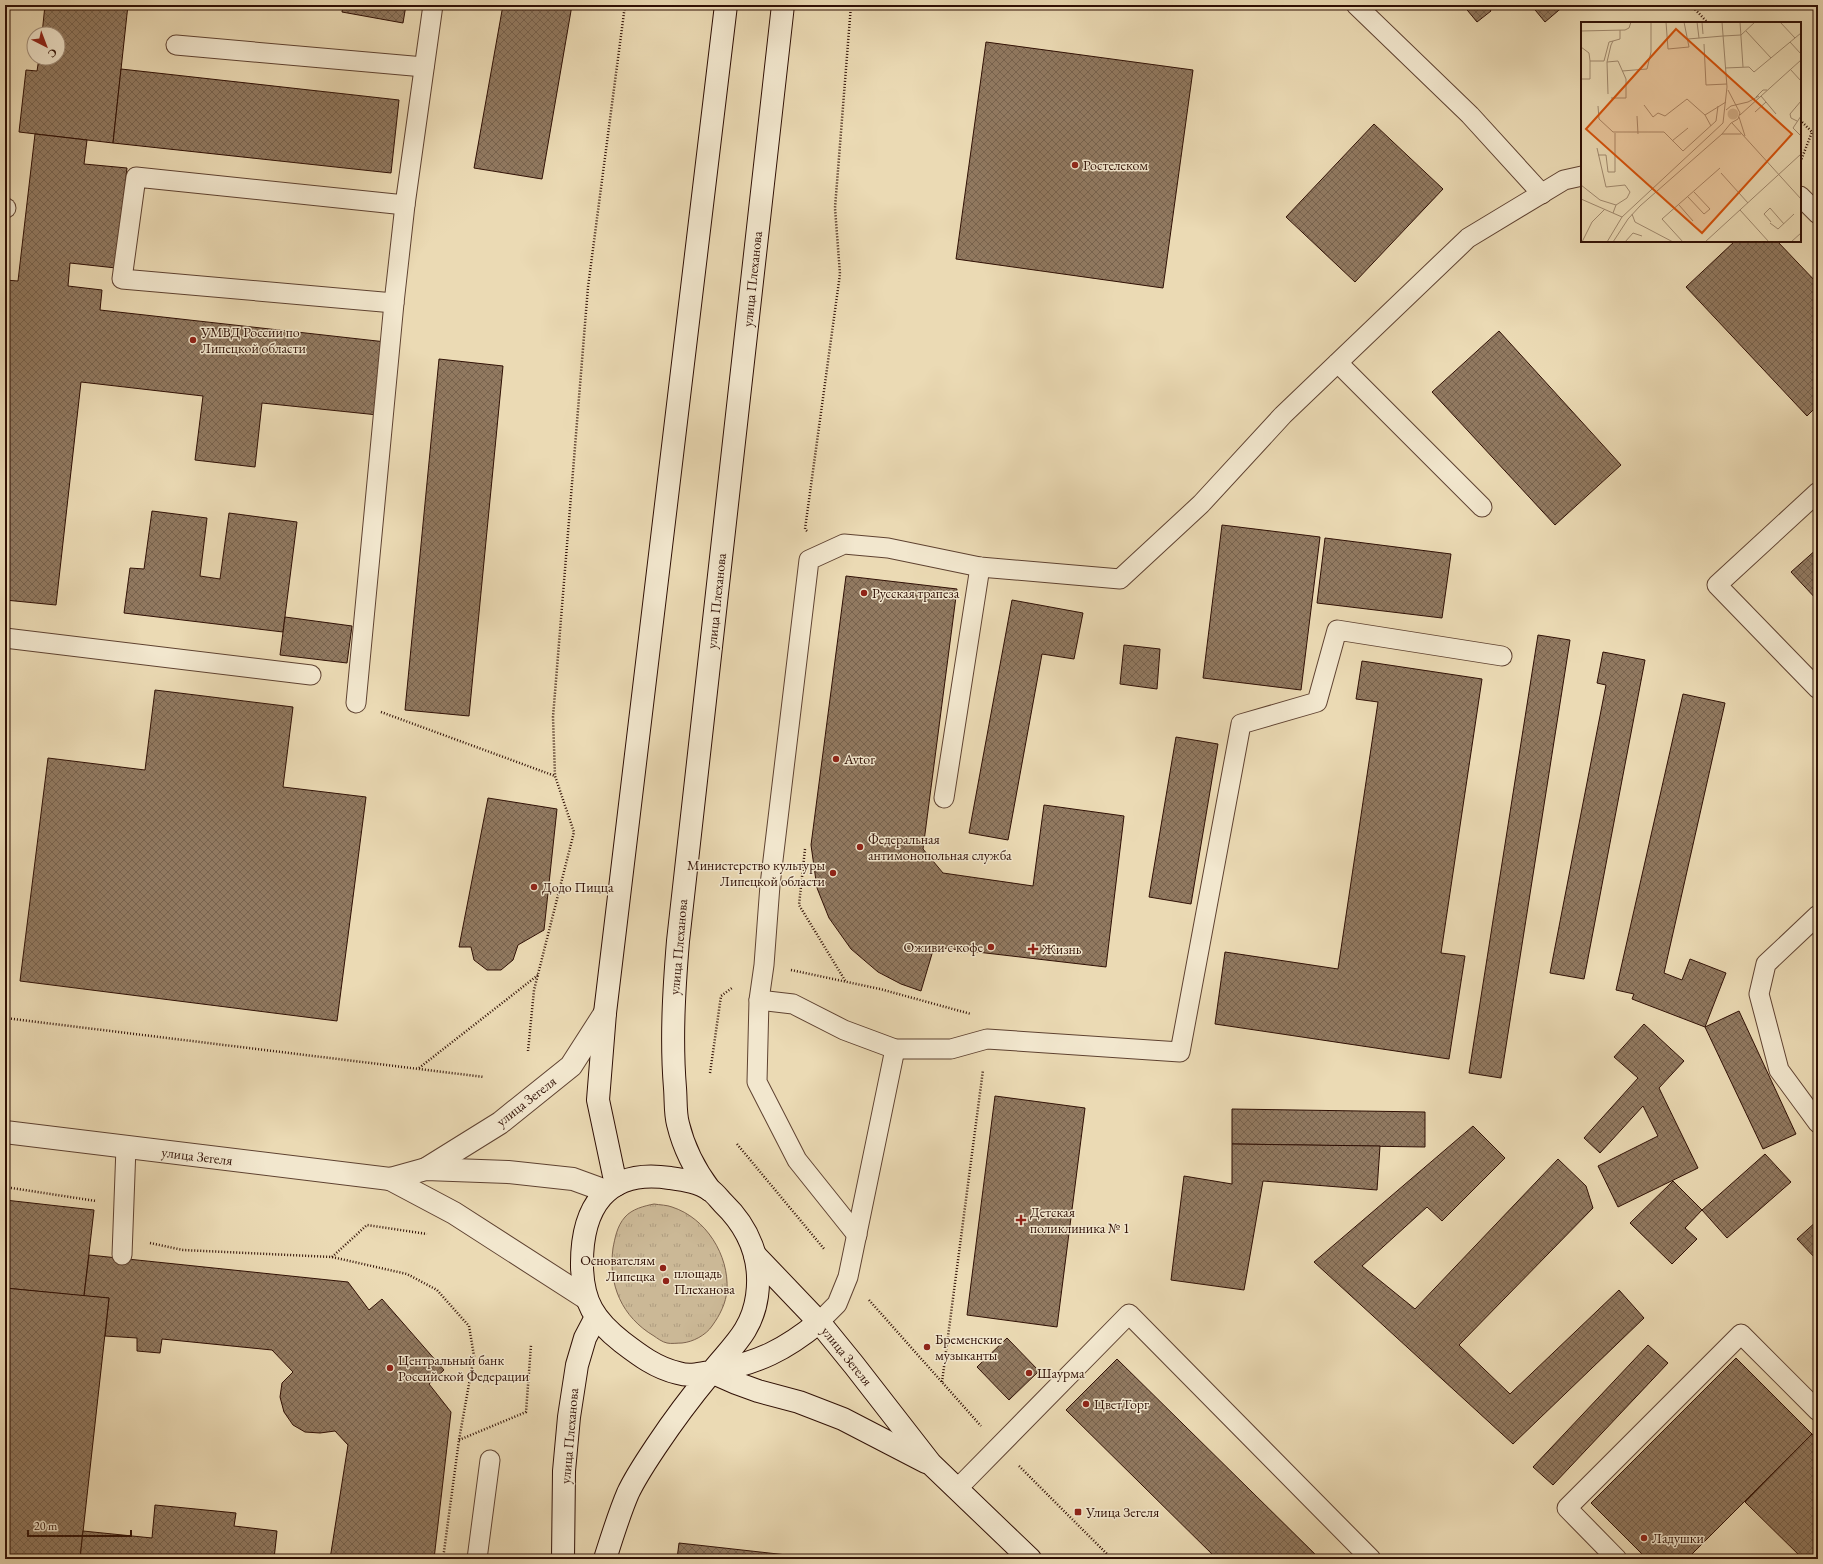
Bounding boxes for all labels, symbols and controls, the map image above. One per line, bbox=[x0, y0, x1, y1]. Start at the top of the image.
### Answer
inset map bbox=[1581, 22, 1801, 242]
north arrow bbox=[26, 26, 66, 66]
text: С bbox=[45, 46, 60, 61]
place label: Ростелеком bbox=[1083, 156, 1148, 174]
marker: Ростелеком bbox=[1070, 160, 1080, 170]
street label: улица Плеханова bbox=[738, 230, 766, 328]
place label: УМВД России по Липецкой области bbox=[200, 323, 307, 357]
marker: УМВД России по Липецкой области bbox=[188, 335, 198, 345]
street label: улица Плеханова bbox=[702, 552, 730, 650]
place label: Русская трапеза bbox=[872, 584, 960, 602]
marker: Русская трапеза bbox=[859, 588, 869, 598]
place label: Avtor bbox=[843, 750, 875, 768]
marker: Avtor bbox=[831, 754, 841, 764]
place label: Федеральная антимонопольная служба bbox=[868, 830, 1012, 864]
marker: Федеральная антимонопольная служба bbox=[855, 842, 865, 852]
place label: Министерство культуры Липецкой области bbox=[687, 856, 826, 890]
marker: Министерство культуры Липецкой области bbox=[828, 868, 838, 878]
place label: Додо Пицца bbox=[542, 878, 614, 896]
marker: Додо Пицца bbox=[529, 882, 539, 892]
street label: улица Плеханова bbox=[665, 898, 691, 996]
place label: Оживи с кофе bbox=[903, 938, 984, 956]
place label: Жизнь bbox=[1041, 940, 1082, 958]
marker: Оживи с кофе bbox=[986, 942, 996, 952]
marker: Жизнь bbox=[1027, 943, 1039, 955]
street label: улица Зегеля bbox=[492, 1072, 560, 1130]
street label: улица Зегеля bbox=[160, 1143, 234, 1169]
place label: Детская поликлиника № 1 bbox=[1030, 1203, 1130, 1237]
marker: Детская поликлиника № 1 bbox=[1015, 1214, 1027, 1226]
place label: Основателям Липецка bbox=[580, 1251, 655, 1285]
marker: Основателям Липецка bbox=[658, 1263, 668, 1273]
place label: площадь Плеханова bbox=[674, 1264, 735, 1298]
marker: площадь Плеханова bbox=[661, 1276, 671, 1286]
street label: улица Зегеля bbox=[818, 1323, 876, 1389]
place label: Бременские музыканты bbox=[935, 1330, 1003, 1364]
marker: Бременские музыканты bbox=[922, 1342, 932, 1352]
place label: Центральный банк Российской Федерации bbox=[398, 1351, 530, 1385]
marker: Центральный банк Российской Федерации bbox=[385, 1363, 395, 1373]
place label: Шаурма bbox=[1037, 1364, 1085, 1382]
marker: Шаурма bbox=[1024, 1368, 1034, 1378]
street label: улица Плеханова bbox=[556, 1387, 582, 1485]
place label: ЦветТорг bbox=[1094, 1395, 1149, 1413]
marker: ЦветТорг bbox=[1081, 1399, 1091, 1409]
place label: Улица Зегеля bbox=[1085, 1503, 1159, 1521]
marker: Улица Зегеля bbox=[1073, 1507, 1083, 1517]
scale bar bbox=[28, 1512, 131, 1538]
text: 20 m bbox=[34, 1518, 58, 1534]
place label: Ладушки bbox=[1652, 1529, 1704, 1547]
marker: Ладушки bbox=[1639, 1533, 1649, 1543]

